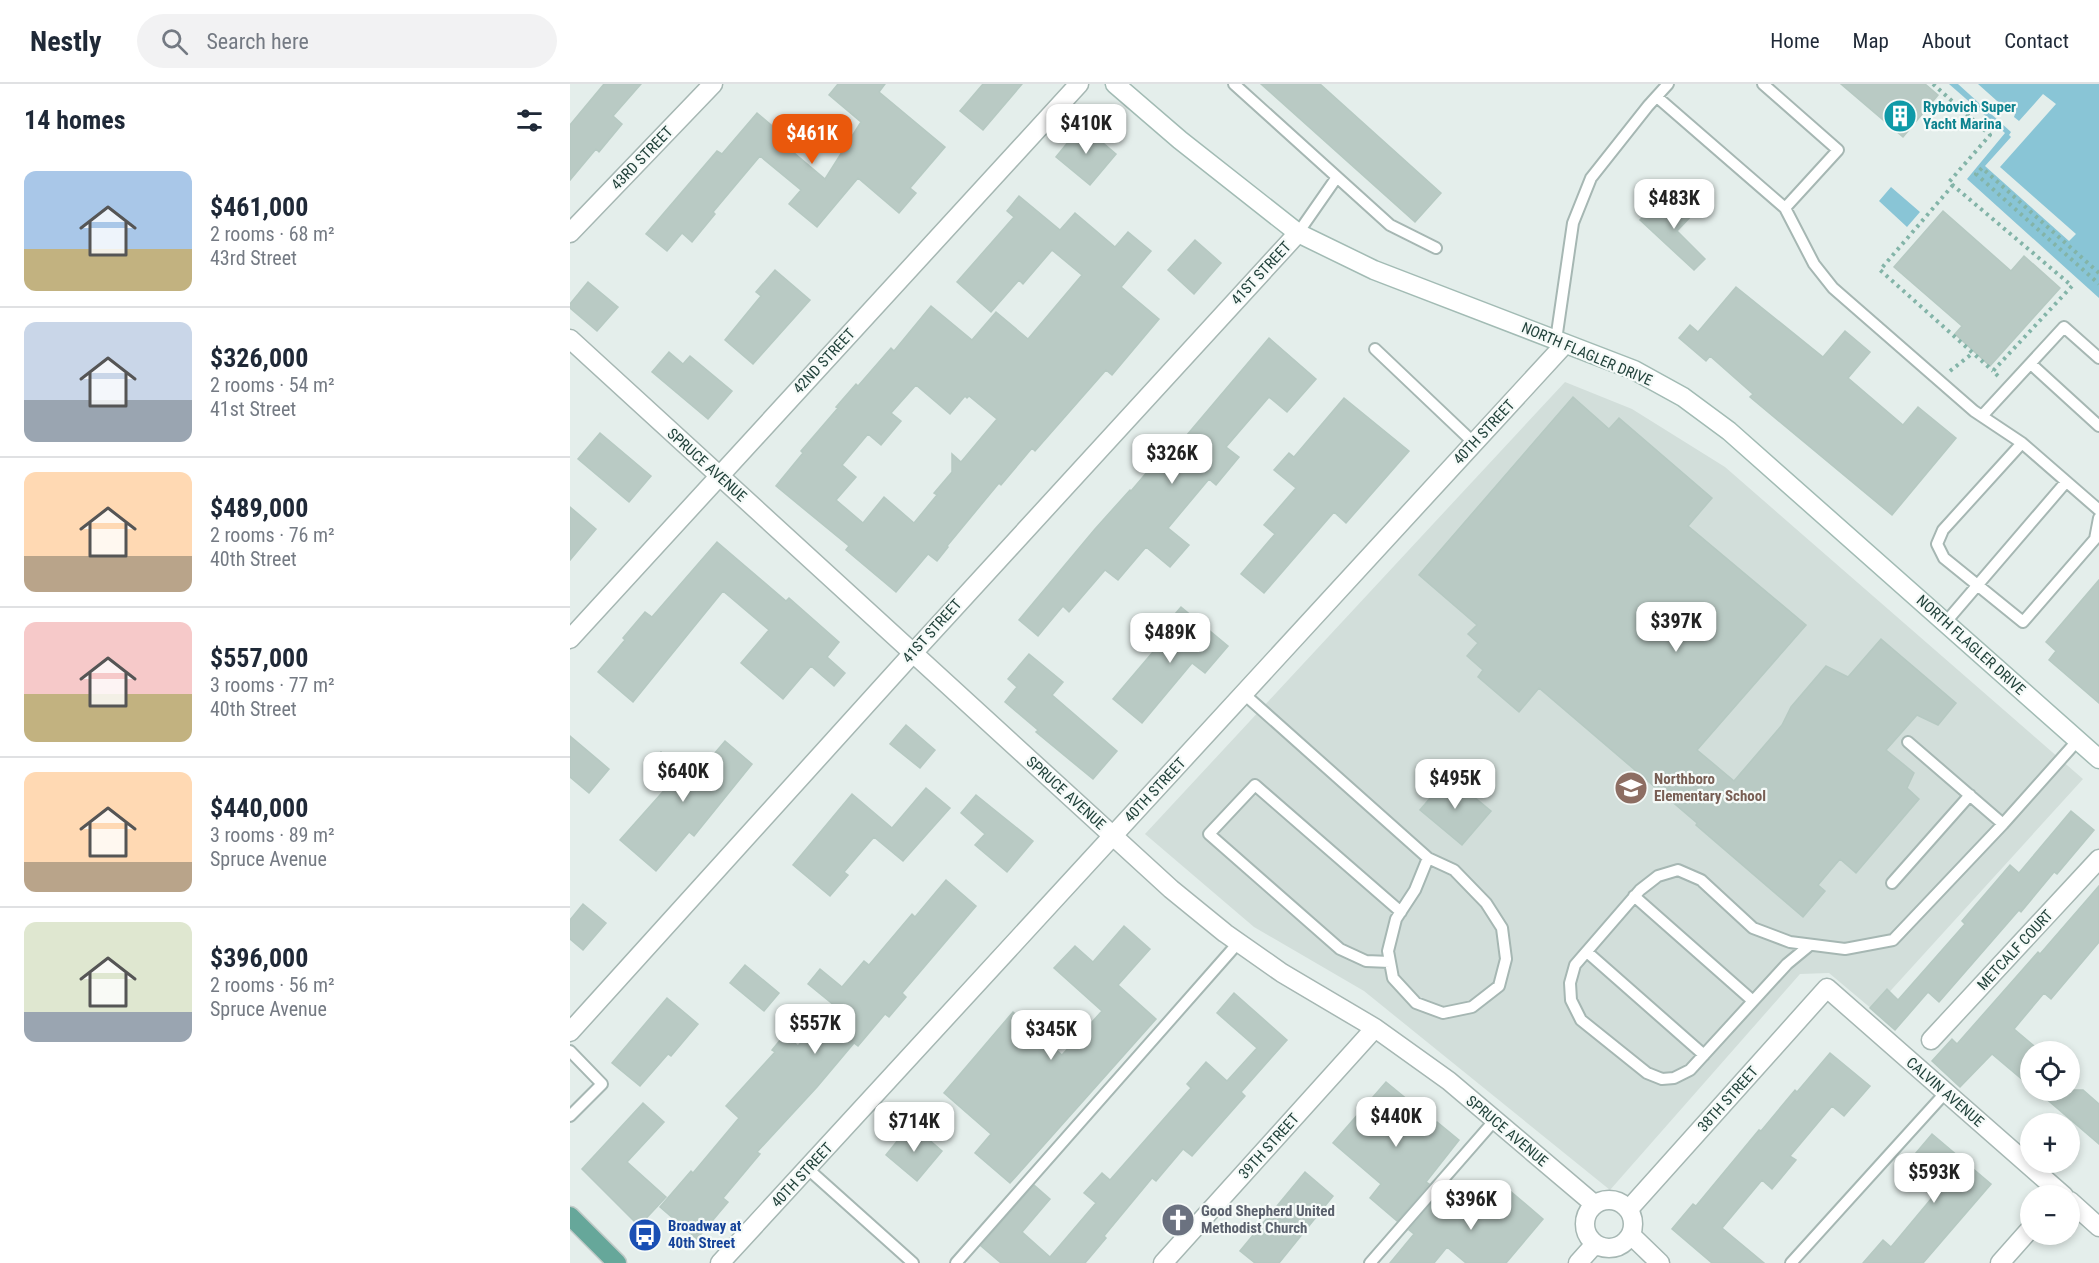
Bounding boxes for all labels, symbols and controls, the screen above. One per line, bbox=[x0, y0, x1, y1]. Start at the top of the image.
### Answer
search box bbox=[137, 14, 557, 68]
text: Nestly bbox=[30, 25, 101, 58]
icon: search bbox=[158, 25, 191, 58]
text: Search here bbox=[206, 29, 309, 54]
text: Home bbox=[1770, 29, 1820, 53]
text: Map bbox=[1853, 29, 1889, 53]
text: About bbox=[1922, 29, 1971, 53]
text: Contact bbox=[2004, 29, 2069, 53]
building icon: Rybovich Super Yacht Marina bbox=[1882, 98, 1918, 134]
place label: Rybovich Super Yacht Marina bbox=[1923, 98, 2016, 133]
icon: filters bbox=[513, 104, 546, 137]
pin: $410K bbox=[1044, 104, 1128, 155]
text: 14 homes bbox=[24, 105, 126, 135]
text: $410K bbox=[1060, 111, 1112, 135]
pin: $461K bbox=[770, 114, 854, 165]
text: $461K bbox=[786, 121, 838, 145]
street label: 43RD STREET bbox=[607, 122, 677, 193]
pin: $483K bbox=[1632, 179, 1716, 230]
text: $483K bbox=[1648, 186, 1700, 210]
text: $461,000 bbox=[210, 192, 308, 222]
icon: home bbox=[72, 195, 144, 267]
text: 2 rooms · 68 m² bbox=[210, 222, 335, 246]
street label: 41ST STREET bbox=[1227, 237, 1295, 308]
text: 43rd Street bbox=[210, 246, 297, 270]
street label: NORTH FLAGLER DRIVE bbox=[1519, 318, 1655, 390]
street label: 42ND STREET bbox=[789, 325, 859, 397]
text: $326,000 bbox=[210, 343, 308, 373]
icon: home bbox=[72, 346, 144, 418]
text: 2 rooms · 54 m² bbox=[210, 373, 335, 397]
street label: 40TH STREET bbox=[1450, 396, 1519, 468]
text: 41st Street bbox=[210, 397, 296, 421]
street label: SPRUCE AVENUE bbox=[663, 425, 751, 505]
pin: $326K bbox=[1130, 434, 1214, 485]
text: $326K bbox=[1146, 441, 1198, 465]
text: $489,000 bbox=[210, 493, 308, 523]
icon: home bbox=[72, 496, 144, 568]
text: 2 rooms · 76 m² bbox=[210, 523, 335, 547]
text: 40th Street bbox=[210, 547, 297, 571]
street label: NORTH FLAGLER DRIVE bbox=[1913, 591, 2029, 699]
street label: 41ST STREET bbox=[899, 595, 966, 667]
pin: $397K bbox=[1634, 602, 1718, 653]
text: $397K bbox=[1650, 609, 1702, 633]
pin: $489K bbox=[1128, 613, 1212, 664]
text: $489K bbox=[1144, 620, 1196, 644]
text: $557,000 bbox=[210, 643, 308, 673]
icon: home bbox=[72, 646, 144, 718]
text: 3 rooms · 77 m² bbox=[210, 673, 335, 697]
text: 40th Street bbox=[210, 697, 297, 721]
pin: $640K bbox=[641, 752, 725, 803]
street label: SPRUCE AVENUE bbox=[1022, 753, 1110, 833]
street label: 40TH STREET bbox=[1121, 754, 1190, 826]
text: $640K bbox=[657, 759, 709, 783]
pin: $495K bbox=[1413, 759, 1497, 810]
text: $495K bbox=[1429, 766, 1481, 790]
school or university icon: Northboro Elementary School bbox=[1613, 770, 1649, 806]
place label: Northboro Elementary School bbox=[1654, 770, 1766, 805]
text: $440,000 bbox=[210, 793, 308, 823]
icon: home bbox=[72, 796, 144, 868]
text: 3 rooms · 89 m² bbox=[210, 823, 335, 847]
text: Spruce Avenue bbox=[210, 847, 327, 871]
street label: METCALF COURT bbox=[1973, 906, 2057, 994]
text: $396,000 bbox=[210, 943, 308, 973]
icon: home bbox=[72, 946, 144, 1018]
text: 2 rooms · 56 m² bbox=[210, 973, 335, 997]
text: Spruce Avenue bbox=[210, 997, 327, 1021]
pin: $557K bbox=[773, 1004, 857, 1055]
pin: $345K bbox=[1009, 1010, 1093, 1061]
text: $557K bbox=[789, 1011, 841, 1035]
text: $345K bbox=[1025, 1017, 1077, 1041]
map controls bbox=[2020, 1041, 2080, 1245]
button: locate bbox=[2020, 1041, 2080, 1101]
street label: CALVIN AVENUE bbox=[1903, 1053, 1987, 1131]
street label: 38TH STREET bbox=[1694, 1062, 1762, 1135]
street label: SPRUCE AVENUE bbox=[1463, 1092, 1551, 1170]
pin: $440K bbox=[1354, 1097, 1438, 1148]
pin: $714K bbox=[872, 1102, 956, 1153]
text: $440K bbox=[1370, 1104, 1422, 1128]
text: $714K bbox=[888, 1109, 940, 1133]
street label: 39TH STREET bbox=[1235, 1109, 1303, 1182]
button: + bbox=[2020, 1113, 2080, 1173]
street label: 40TH STREET bbox=[768, 1139, 837, 1211]
pin: $593K bbox=[1892, 1153, 1976, 1204]
text: $593K bbox=[1908, 1160, 1960, 1184]
pin: $396K bbox=[1429, 1180, 1513, 1231]
button: − bbox=[2020, 1185, 2080, 1245]
text: $396K bbox=[1445, 1187, 1497, 1211]
church icon: Good Shepherd United Methodist Church bbox=[1160, 1202, 1196, 1238]
place label: Good Shepherd United Methodist Church bbox=[1201, 1202, 1335, 1237]
bus stop icon: Broadway at 40th Street bbox=[627, 1217, 663, 1253]
place label: Broadway at 40th Street bbox=[668, 1217, 742, 1252]

